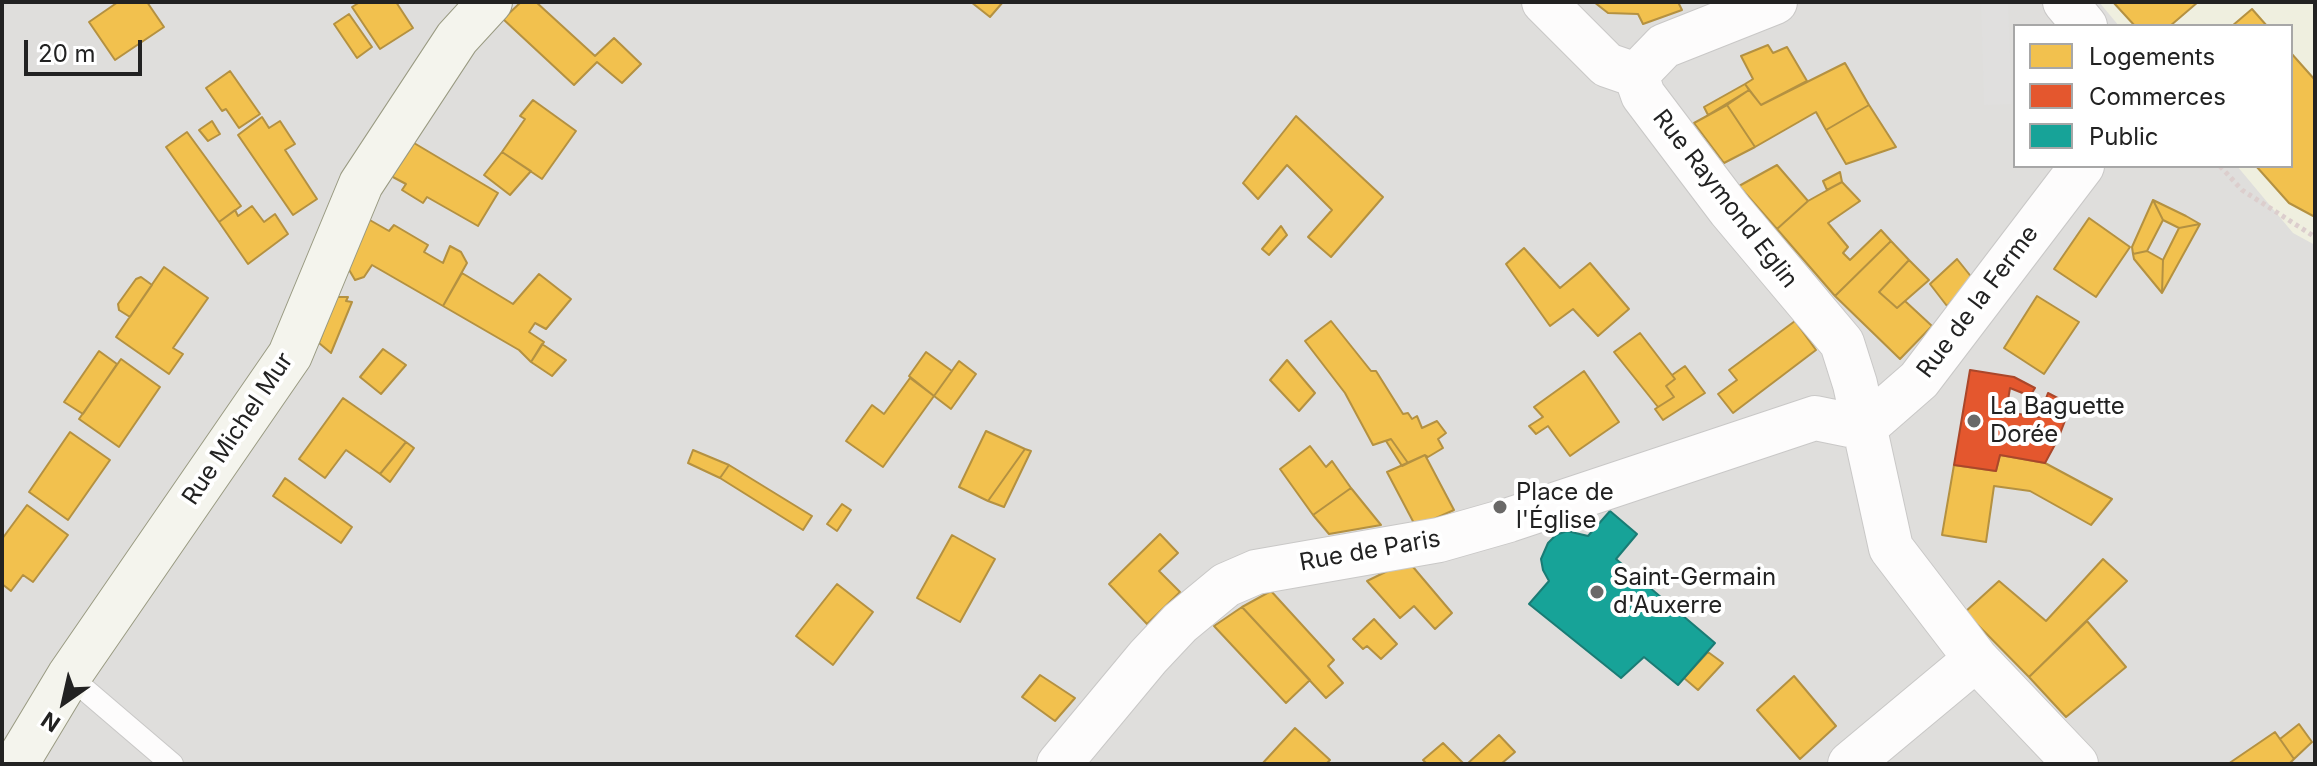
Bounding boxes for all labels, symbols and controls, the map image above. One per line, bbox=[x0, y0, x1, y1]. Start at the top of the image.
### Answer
scale bar bbox=[28, 24, 146, 74]
legend bbox=[2013, 24, 2293, 168]
text: 20 m bbox=[38, 39, 96, 68]
text: Logements bbox=[2089, 42, 2215, 71]
text: Commerces bbox=[2089, 82, 2226, 111]
street label: Rue Raymond Eglin bbox=[1646, 104, 1804, 294]
text: Public bbox=[2089, 122, 2159, 151]
street label: Rue de la Ferme bbox=[1911, 220, 2045, 384]
street label: Rue Michel Mur bbox=[177, 347, 299, 511]
place label: La Baguette Dorée bbox=[1990, 393, 2125, 449]
marker: La Baguette Dorée bbox=[1965, 412, 1983, 430]
place label: Place de l'Église bbox=[1516, 479, 1614, 535]
marker: Place de l'Église bbox=[1491, 498, 1509, 516]
street label: Rue de Paris bbox=[1297, 524, 1443, 578]
place label: Saint-Germain d'Auxerre bbox=[1613, 564, 1776, 620]
marker: Saint-Germain d'Auxerre bbox=[1588, 583, 1606, 601]
north arrow bbox=[24, 662, 104, 742]
text: N bbox=[36, 706, 65, 737]

